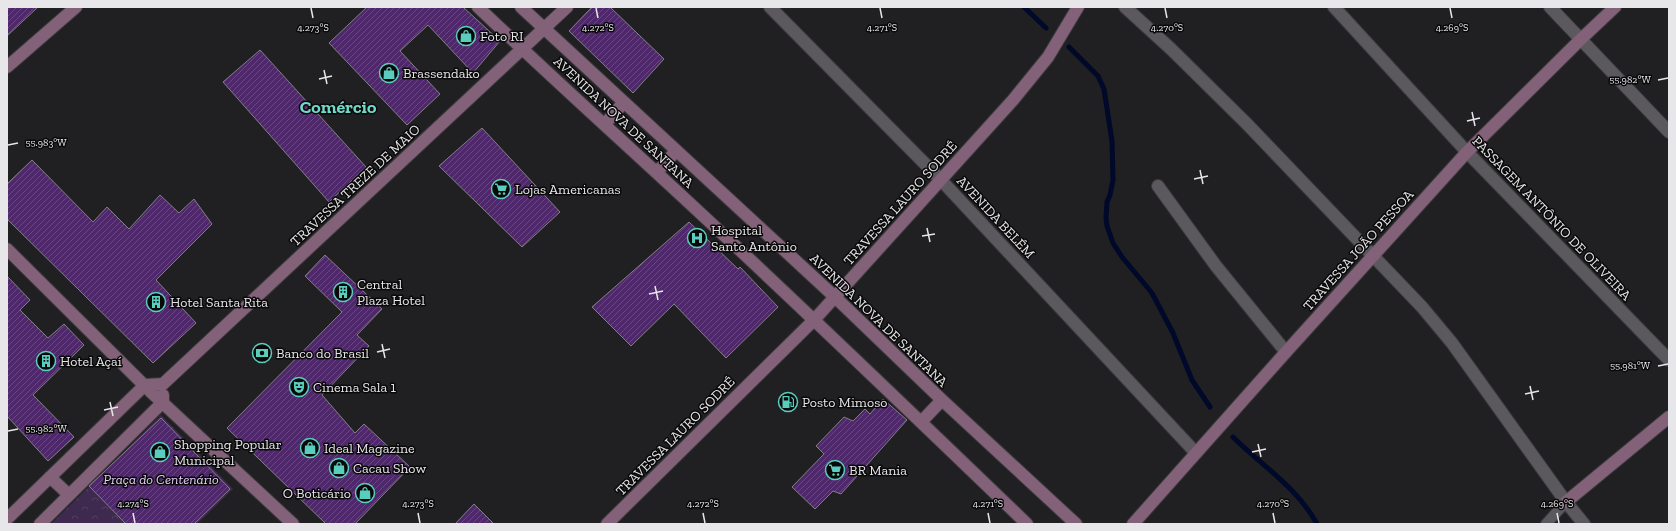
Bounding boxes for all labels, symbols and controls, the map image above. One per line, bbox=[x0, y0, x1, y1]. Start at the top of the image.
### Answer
text: 4.273°S bbox=[297, 22, 329, 34]
text: 4.272°S bbox=[582, 22, 614, 34]
text: 4.271°S bbox=[867, 22, 897, 34]
text: 4.270°S bbox=[1151, 22, 1183, 34]
text: 4.269°S bbox=[1436, 22, 1468, 34]
shop icon: Foto RI bbox=[455, 25, 477, 47]
place label: Foto RI bbox=[480, 28, 523, 45]
street label: AVENIDA NOVA DE SANTANA bbox=[550, 53, 698, 192]
shop icon: Brassendako bbox=[378, 62, 400, 84]
place label: Brassendako bbox=[403, 65, 480, 82]
text: 55.982°W bbox=[1609, 74, 1651, 86]
district label: Comércio bbox=[300, 96, 377, 118]
street label: TRAVESSA TREZE DE MAIO bbox=[287, 121, 424, 250]
street label: PASSAGEM ANTÔNIO DE OLIVEIRA bbox=[1469, 133, 1635, 305]
text: 55.983°W bbox=[25, 137, 67, 149]
street label: TRAVESSA LAURO SODRÉ bbox=[840, 138, 961, 269]
street label: AVENIDA BELÉM bbox=[953, 173, 1038, 262]
supermarket icon: Lojas Americanas bbox=[490, 178, 512, 200]
place label: Lojas Americanas bbox=[515, 181, 621, 198]
street label: TRAVESSA JOÃO PESSOA bbox=[1300, 186, 1418, 314]
place label: Hospital Santo Antônio bbox=[711, 222, 797, 255]
hospital icon: Hospital Santo Antônio bbox=[686, 227, 708, 249]
street label: AVENIDA NOVA DE SANTANA bbox=[806, 250, 952, 391]
place label: Central Plaza Hotel bbox=[357, 276, 425, 309]
building icon: Central Plaza Hotel bbox=[332, 281, 354, 303]
building icon: Hotel Santa Rita bbox=[145, 291, 167, 313]
place label: Hotel Santa Rita bbox=[170, 294, 268, 311]
bank icon: Banco do Brasil bbox=[251, 342, 273, 364]
place label: Banco do Brasil bbox=[276, 345, 369, 362]
building icon: Hotel Açaí bbox=[35, 350, 57, 372]
place label: Hotel Açaí bbox=[60, 353, 122, 370]
text: 55.981°W bbox=[1610, 360, 1651, 372]
street label: TRAVESSA LAURO SODRÉ bbox=[612, 373, 738, 499]
theatre icon: Cinema Sala 1 bbox=[288, 376, 310, 398]
place label: Cinema Sala 1 bbox=[313, 379, 396, 396]
fuel station icon: Posto Mimoso bbox=[777, 391, 799, 413]
place label: Posto Mimoso bbox=[802, 394, 887, 411]
text: 55.982°W bbox=[25, 423, 67, 435]
place label: Shopping Popular Municipal bbox=[174, 436, 282, 469]
shop icon: Ideal Magazine bbox=[299, 437, 321, 459]
place label: Ideal Magazine bbox=[324, 440, 415, 457]
shop icon: Shopping Popular Municipal bbox=[149, 441, 171, 463]
shop icon: Cacau Show bbox=[328, 457, 350, 479]
supermarket icon: BR Mania bbox=[824, 459, 846, 481]
place label: Cacau Show bbox=[353, 460, 426, 477]
place label: BR Mania bbox=[849, 462, 907, 479]
park label: Praça do Centenário bbox=[103, 471, 219, 488]
shop icon: O Boticário bbox=[354, 482, 376, 504]
place label: O Boticário bbox=[283, 485, 351, 502]
text: 4.274°S bbox=[117, 498, 149, 510]
text: 4.273°S bbox=[402, 498, 434, 510]
text: 4.272°S bbox=[687, 498, 719, 510]
text: 4.271°S bbox=[973, 498, 1003, 510]
text: 4.270°S bbox=[1257, 498, 1289, 510]
text: 4.269°S bbox=[1541, 498, 1573, 510]

